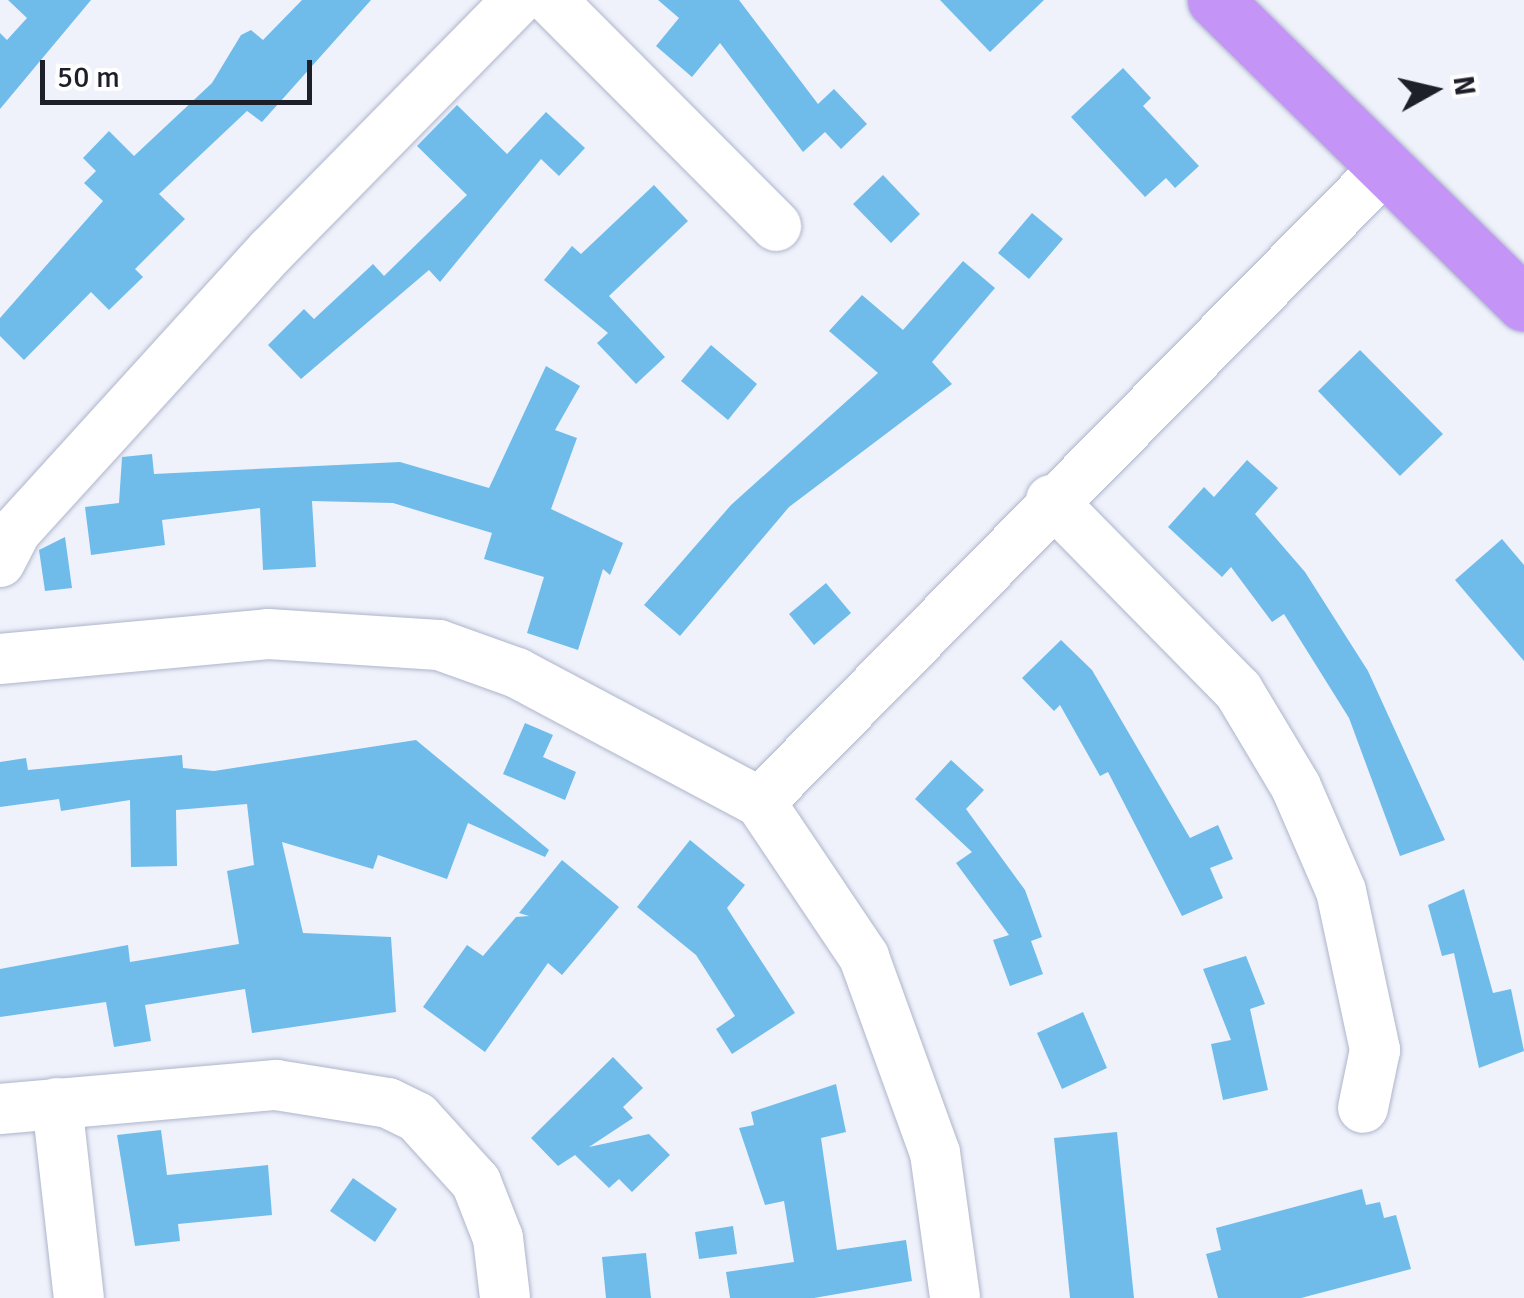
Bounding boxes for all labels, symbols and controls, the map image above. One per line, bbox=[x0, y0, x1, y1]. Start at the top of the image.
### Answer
scale bar bbox=[45, 40, 318, 102]
north arrow bbox=[1384, 40, 1484, 140]
text: 50 m bbox=[57, 59, 120, 96]
text: N bbox=[1446, 74, 1482, 98]

